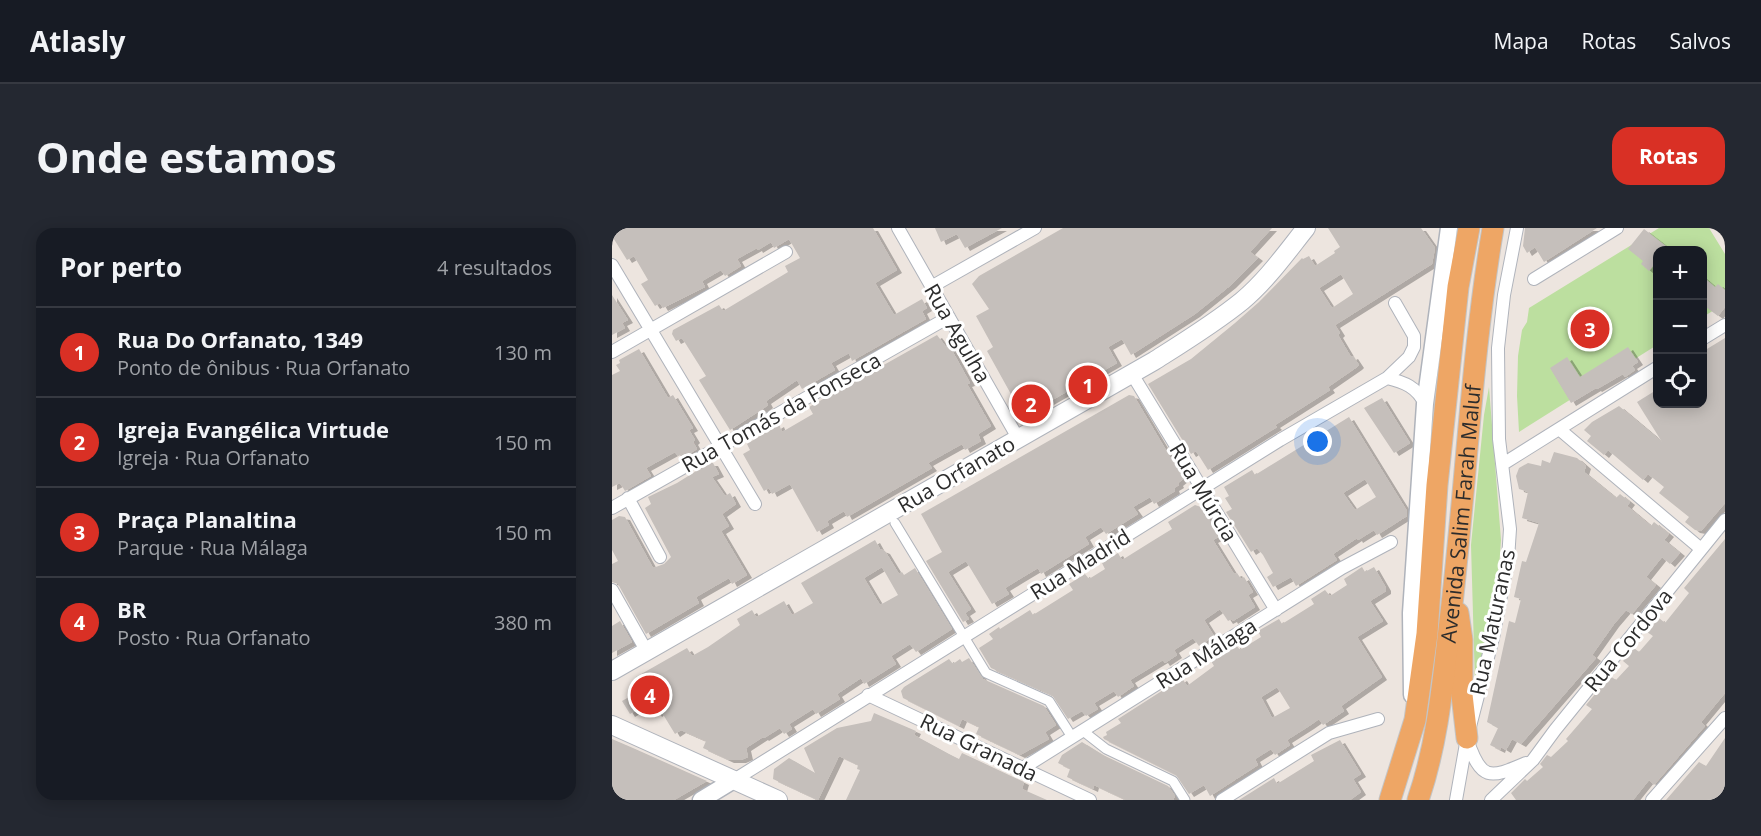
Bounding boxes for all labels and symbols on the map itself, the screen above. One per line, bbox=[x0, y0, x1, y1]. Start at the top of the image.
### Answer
street label: Rua Agulha bbox=[918, 278, 998, 388]
pin: 3 bbox=[1570, 306, 1610, 352]
street label: Rua Tomás da Fonseca bbox=[676, 346, 886, 478]
pin: 1 bbox=[1068, 362, 1108, 408]
street label: Avenida Salim Farah Maluf bbox=[1434, 381, 1487, 644]
pin: 2 bbox=[1012, 382, 1050, 426]
your location bbox=[1303, 427, 1332, 456]
street label: Rua Orfanato bbox=[892, 429, 1020, 519]
street label: Rua Múrcia bbox=[1164, 437, 1244, 547]
street label: Rua Madrid bbox=[1025, 522, 1135, 606]
street label: Rua Maturanas bbox=[1463, 546, 1521, 698]
street label: Rua Cordova bbox=[1578, 583, 1678, 697]
street label: Rua Málaga bbox=[1150, 611, 1262, 695]
pin: 4 bbox=[630, 672, 669, 718]
street label: Rua Granada bbox=[916, 706, 1042, 788]

